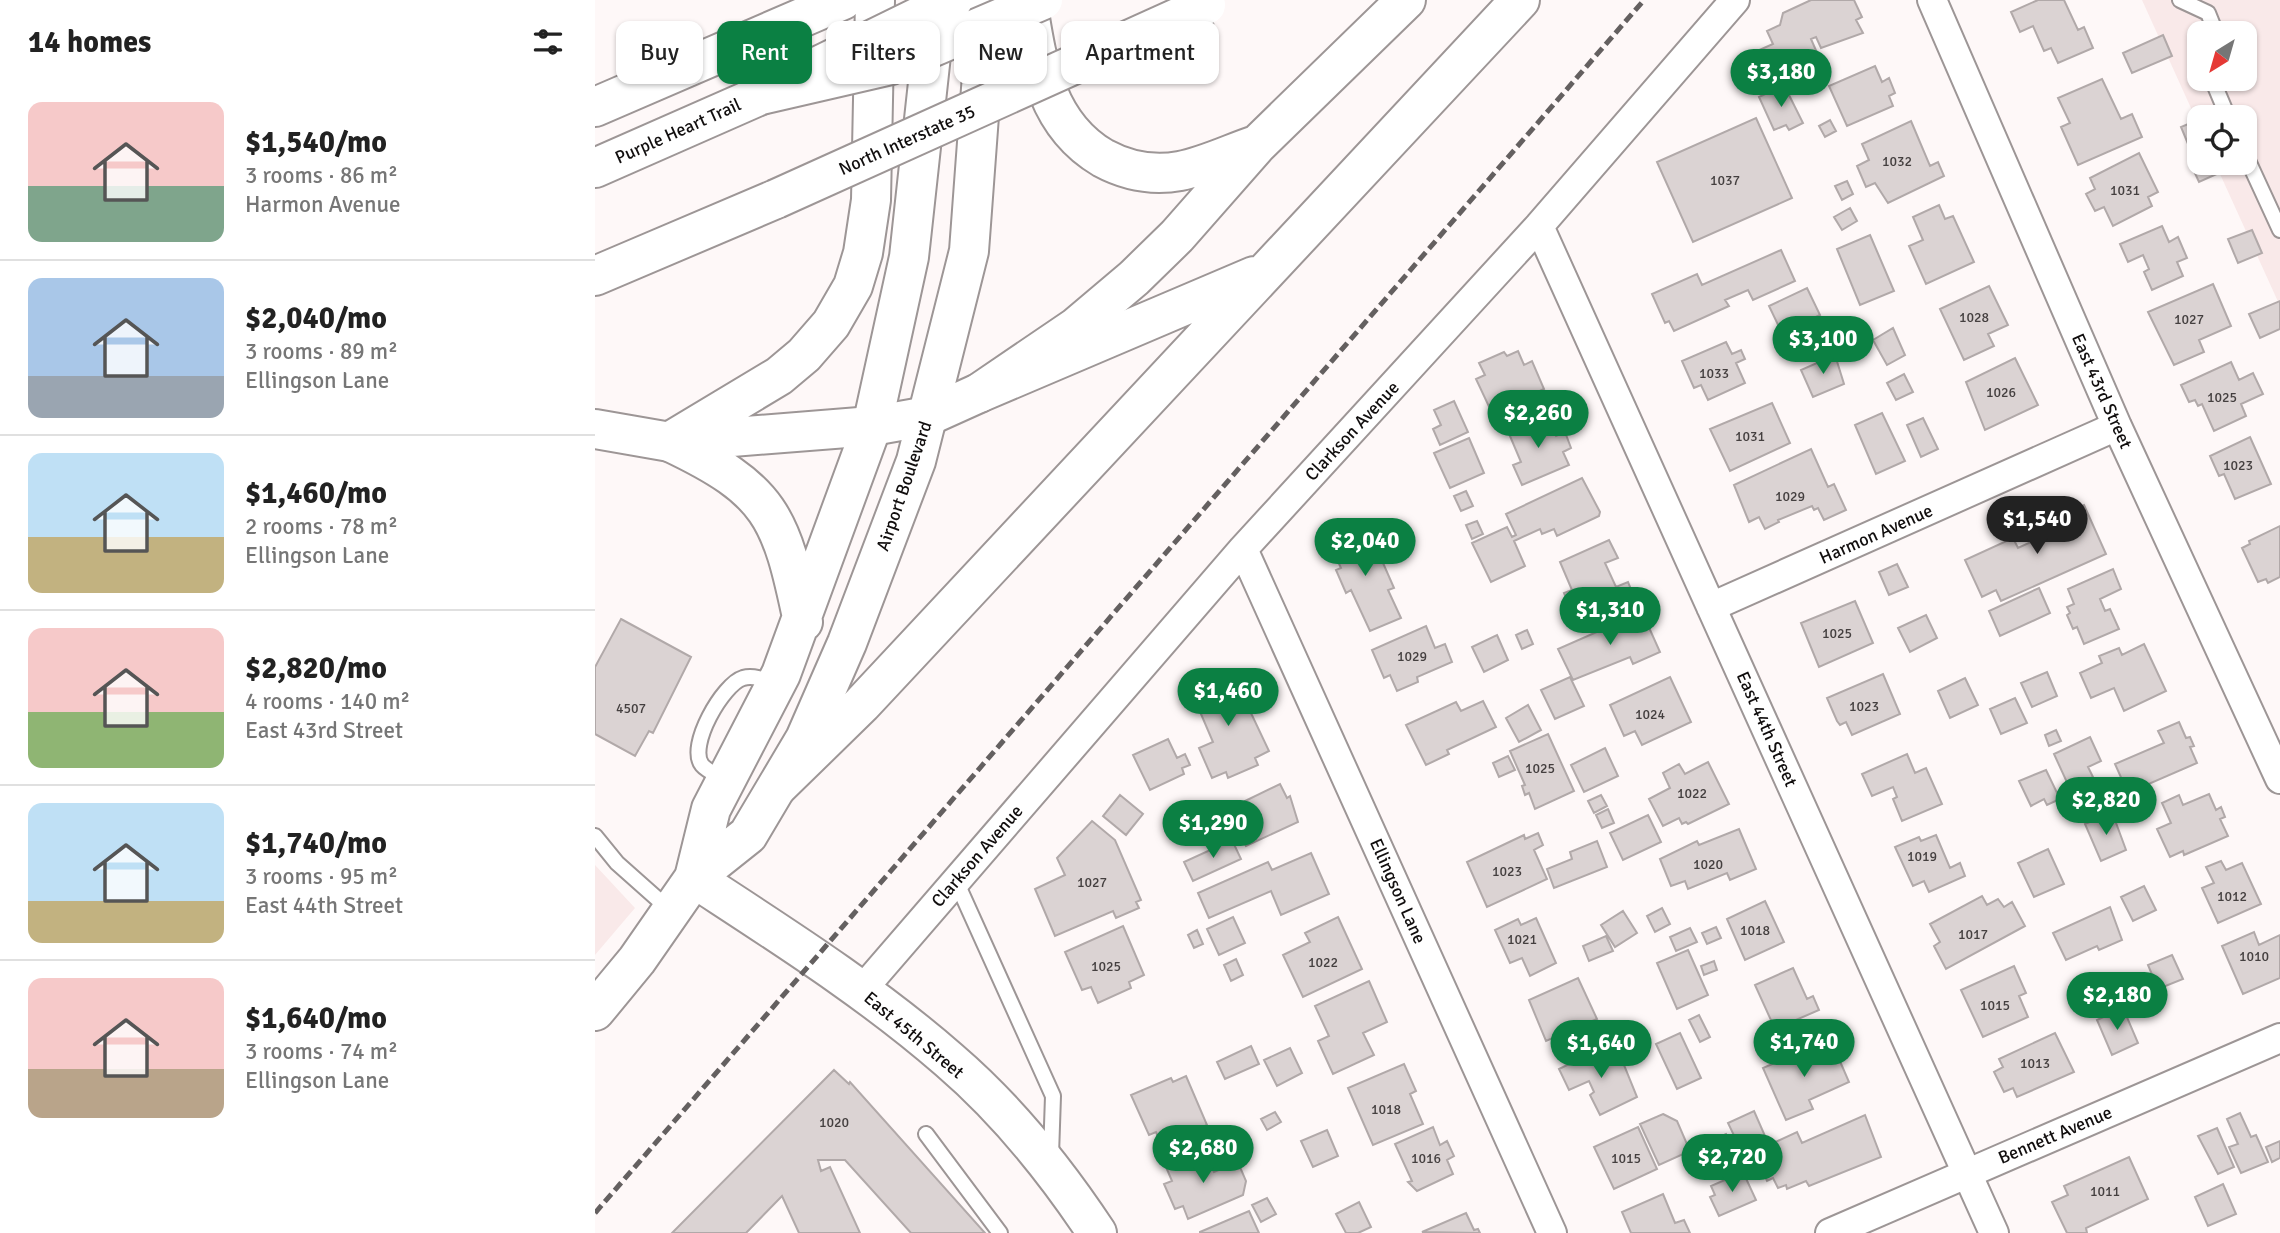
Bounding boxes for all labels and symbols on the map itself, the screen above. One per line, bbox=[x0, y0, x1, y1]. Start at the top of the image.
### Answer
north arrow bbox=[2187, 21, 2257, 91]
pin: $3,180 bbox=[1724, 50, 1838, 109]
street label: Purple Heart Trail bbox=[612, 93, 744, 169]
street label: North Interstate 35 bbox=[835, 100, 979, 180]
house number: 1032 bbox=[1882, 153, 1912, 170]
house number: 1037 bbox=[1710, 172, 1740, 189]
house number: 1031 bbox=[2110, 182, 2140, 199]
house number: 1028 bbox=[1959, 309, 1989, 326]
house number: 1027 bbox=[2174, 311, 2204, 328]
pin: $3,100 bbox=[1766, 316, 1880, 376]
street label: East 43rd Street bbox=[2067, 330, 2137, 452]
house number: 1033 bbox=[1699, 365, 1729, 382]
street label: Clarkson Avenue bbox=[1300, 377, 1404, 485]
house number: 1026 bbox=[1986, 384, 2016, 401]
house number: 1025 bbox=[2207, 389, 2237, 406]
pin: $2,260 bbox=[1481, 391, 1595, 450]
street label: Airport Boulevard bbox=[871, 418, 937, 554]
house number: 1031 bbox=[1735, 428, 1765, 445]
house number: 1023 bbox=[2223, 457, 2253, 474]
house number: 1029 bbox=[1775, 488, 1805, 505]
pin: $1,540 bbox=[1980, 496, 2094, 556]
street label: Harmon Avenue bbox=[1816, 499, 1936, 569]
pin: $2,040 bbox=[1308, 518, 1422, 578]
pin: $1,310 bbox=[1553, 588, 1667, 647]
house number: 1025 bbox=[1822, 625, 1852, 642]
house number: 1029 bbox=[1397, 648, 1427, 665]
pin: $1,460 bbox=[1171, 668, 1285, 728]
street label: East 44th Street bbox=[1732, 668, 1802, 790]
house number: 1023 bbox=[1849, 698, 1879, 715]
house number: 4507 bbox=[616, 700, 646, 717]
house number: 1024 bbox=[1635, 706, 1666, 723]
house number: 1025 bbox=[1525, 760, 1555, 777]
pin: $2,820 bbox=[2049, 778, 2163, 837]
house number: 1022 bbox=[1677, 785, 1707, 802]
street label: Clarkson Avenue bbox=[927, 800, 1027, 912]
pin: $1,290 bbox=[1156, 800, 1270, 860]
street label: Ellingson Lane bbox=[1365, 835, 1431, 947]
house number: 1019 bbox=[1907, 848, 1937, 865]
house number: 1020 bbox=[1693, 856, 1723, 873]
house number: 1023 bbox=[1492, 863, 1522, 880]
house number: 1027 bbox=[1077, 874, 1107, 891]
house number: 1012 bbox=[2217, 888, 2247, 905]
house number: 1018 bbox=[1740, 922, 1770, 939]
house number: 1017 bbox=[1958, 926, 1988, 943]
house number: 1021 bbox=[1507, 931, 1537, 948]
house number: 1010 bbox=[2239, 948, 2269, 965]
house number: 1022 bbox=[1308, 954, 1338, 971]
house number: 1025 bbox=[1091, 958, 1121, 975]
pin: $2,180 bbox=[2060, 972, 2174, 1032]
street label: East 45th Street bbox=[860, 987, 968, 1083]
house number: 1015 bbox=[1980, 997, 2010, 1014]
pin: $1,640 bbox=[1544, 1020, 1658, 1080]
pin: $1,740 bbox=[1747, 1020, 1861, 1079]
house number: 1013 bbox=[2020, 1055, 2050, 1072]
house number: 1018 bbox=[1371, 1101, 1401, 1118]
street label: Bennett Avenue bbox=[1995, 1101, 2115, 1169]
house number: 1020 bbox=[819, 1114, 849, 1131]
pin: $2,680 bbox=[1146, 1126, 1260, 1185]
pin: $2,720 bbox=[1675, 1134, 1789, 1194]
house number: 1016 bbox=[1411, 1150, 1441, 1167]
house number: 1015 bbox=[1611, 1150, 1641, 1167]
house number: 1011 bbox=[2090, 1183, 2120, 1200]

